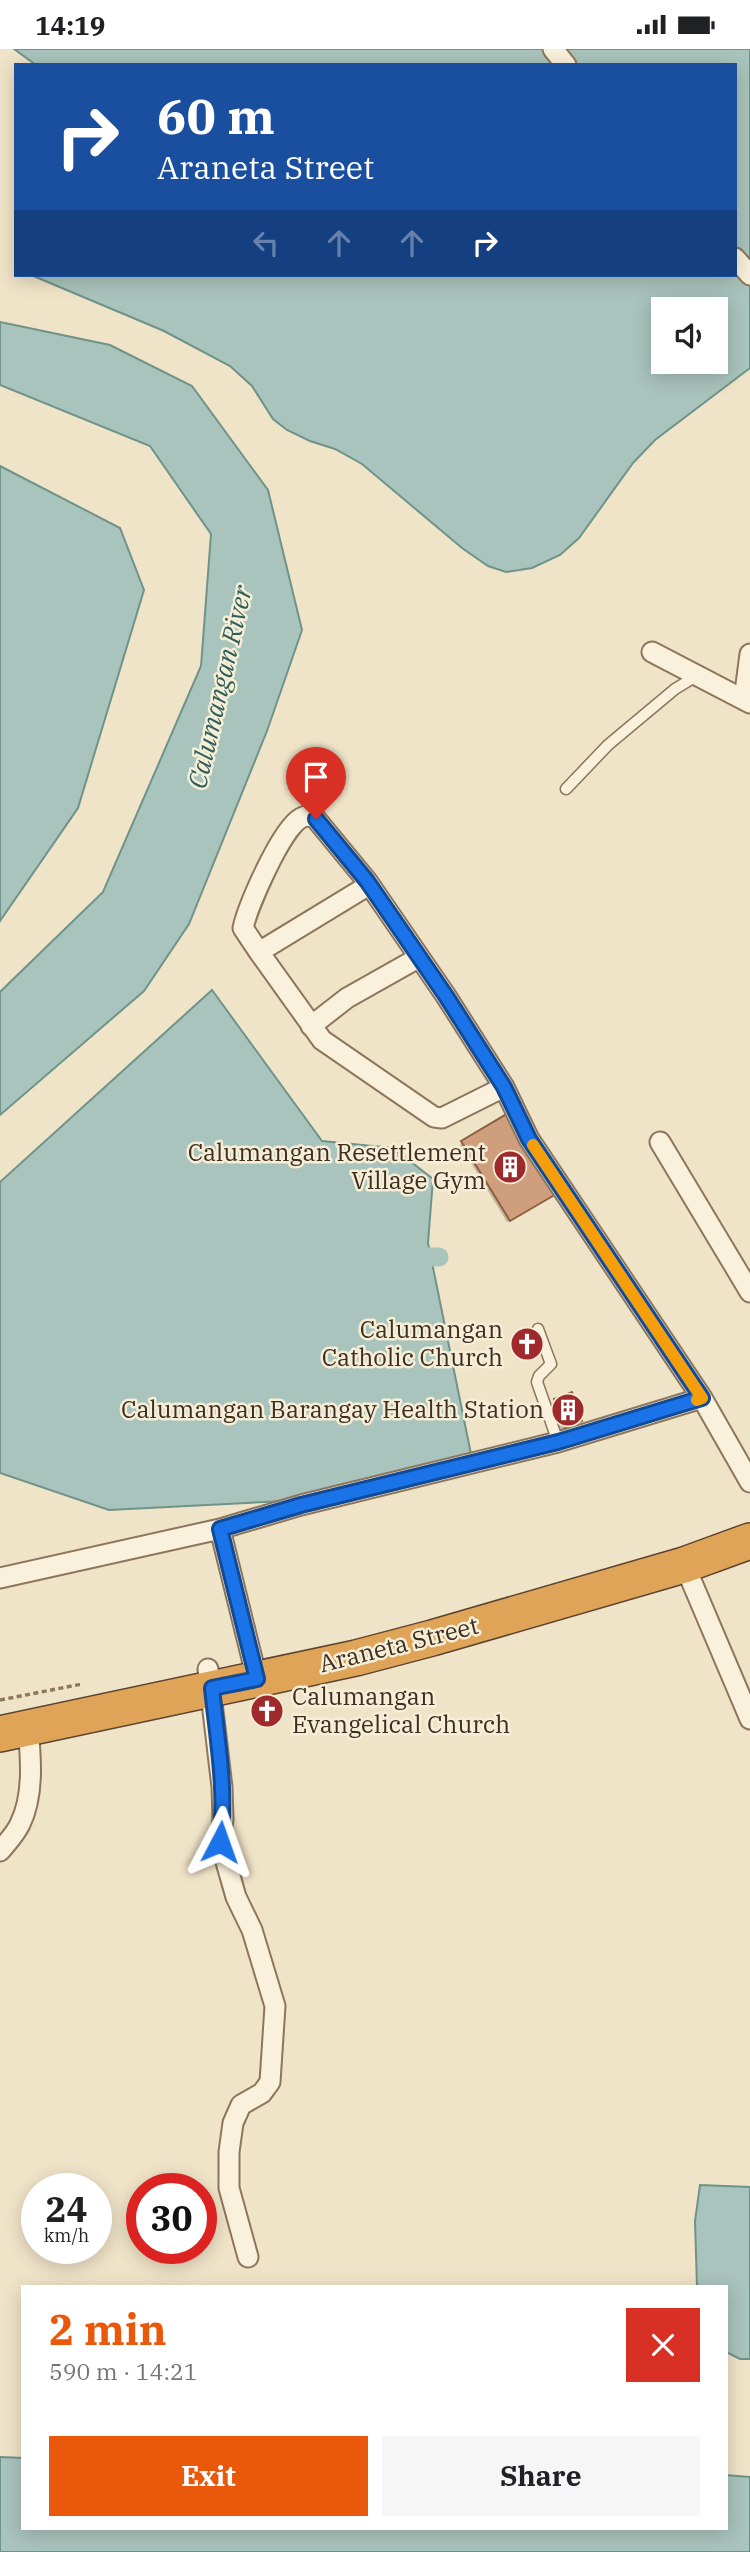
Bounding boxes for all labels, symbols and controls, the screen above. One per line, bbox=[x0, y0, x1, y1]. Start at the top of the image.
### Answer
text: 14:19 bbox=[35, 8, 105, 42]
text: 60 m bbox=[157, 84, 275, 147]
icon: right bbox=[42, 91, 133, 182]
text: Araneta Street bbox=[157, 146, 374, 188]
icon: left bbox=[247, 224, 285, 262]
icon: ahead bbox=[320, 224, 358, 262]
icon: ahead bbox=[393, 224, 431, 262]
icon: right bbox=[466, 224, 504, 262]
map controls bbox=[651, 297, 728, 374]
button: sound bbox=[651, 297, 728, 374]
water label: Calumangan River bbox=[179, 581, 259, 792]
pin bbox=[286, 747, 346, 819]
icon: arrive bbox=[297, 758, 335, 796]
place label: Calumangan Resettlement Village Gym bbox=[188, 1136, 486, 1196]
building icon: Calumangan Resettlement Village Gym bbox=[491, 1148, 529, 1186]
place label: Calumangan Catholic Church bbox=[322, 1313, 503, 1373]
church icon: Calumangan Catholic Church bbox=[508, 1325, 546, 1363]
building icon: Calumangan Barangay Health Station bbox=[549, 1391, 587, 1429]
place label: Calumangan Barangay Health Station bbox=[121, 1393, 544, 1425]
street label: Araneta Street bbox=[316, 1609, 482, 1679]
place label: Calumangan Evangelical Church bbox=[292, 1680, 510, 1740]
church icon: Calumangan Evangelical Church bbox=[248, 1692, 286, 1730]
position arrow bbox=[183, 1805, 257, 1879]
speed limit sign: 30 bbox=[126, 2173, 217, 2264]
text: 24 bbox=[45, 2186, 88, 2232]
text: km/h bbox=[44, 2224, 89, 2247]
text: 2 min bbox=[49, 2302, 167, 2357]
button: close bbox=[626, 2308, 700, 2382]
text: 590 m · 14:21 bbox=[49, 2356, 198, 2386]
button: Exit bbox=[49, 2436, 368, 2516]
button: Share bbox=[382, 2436, 700, 2516]

